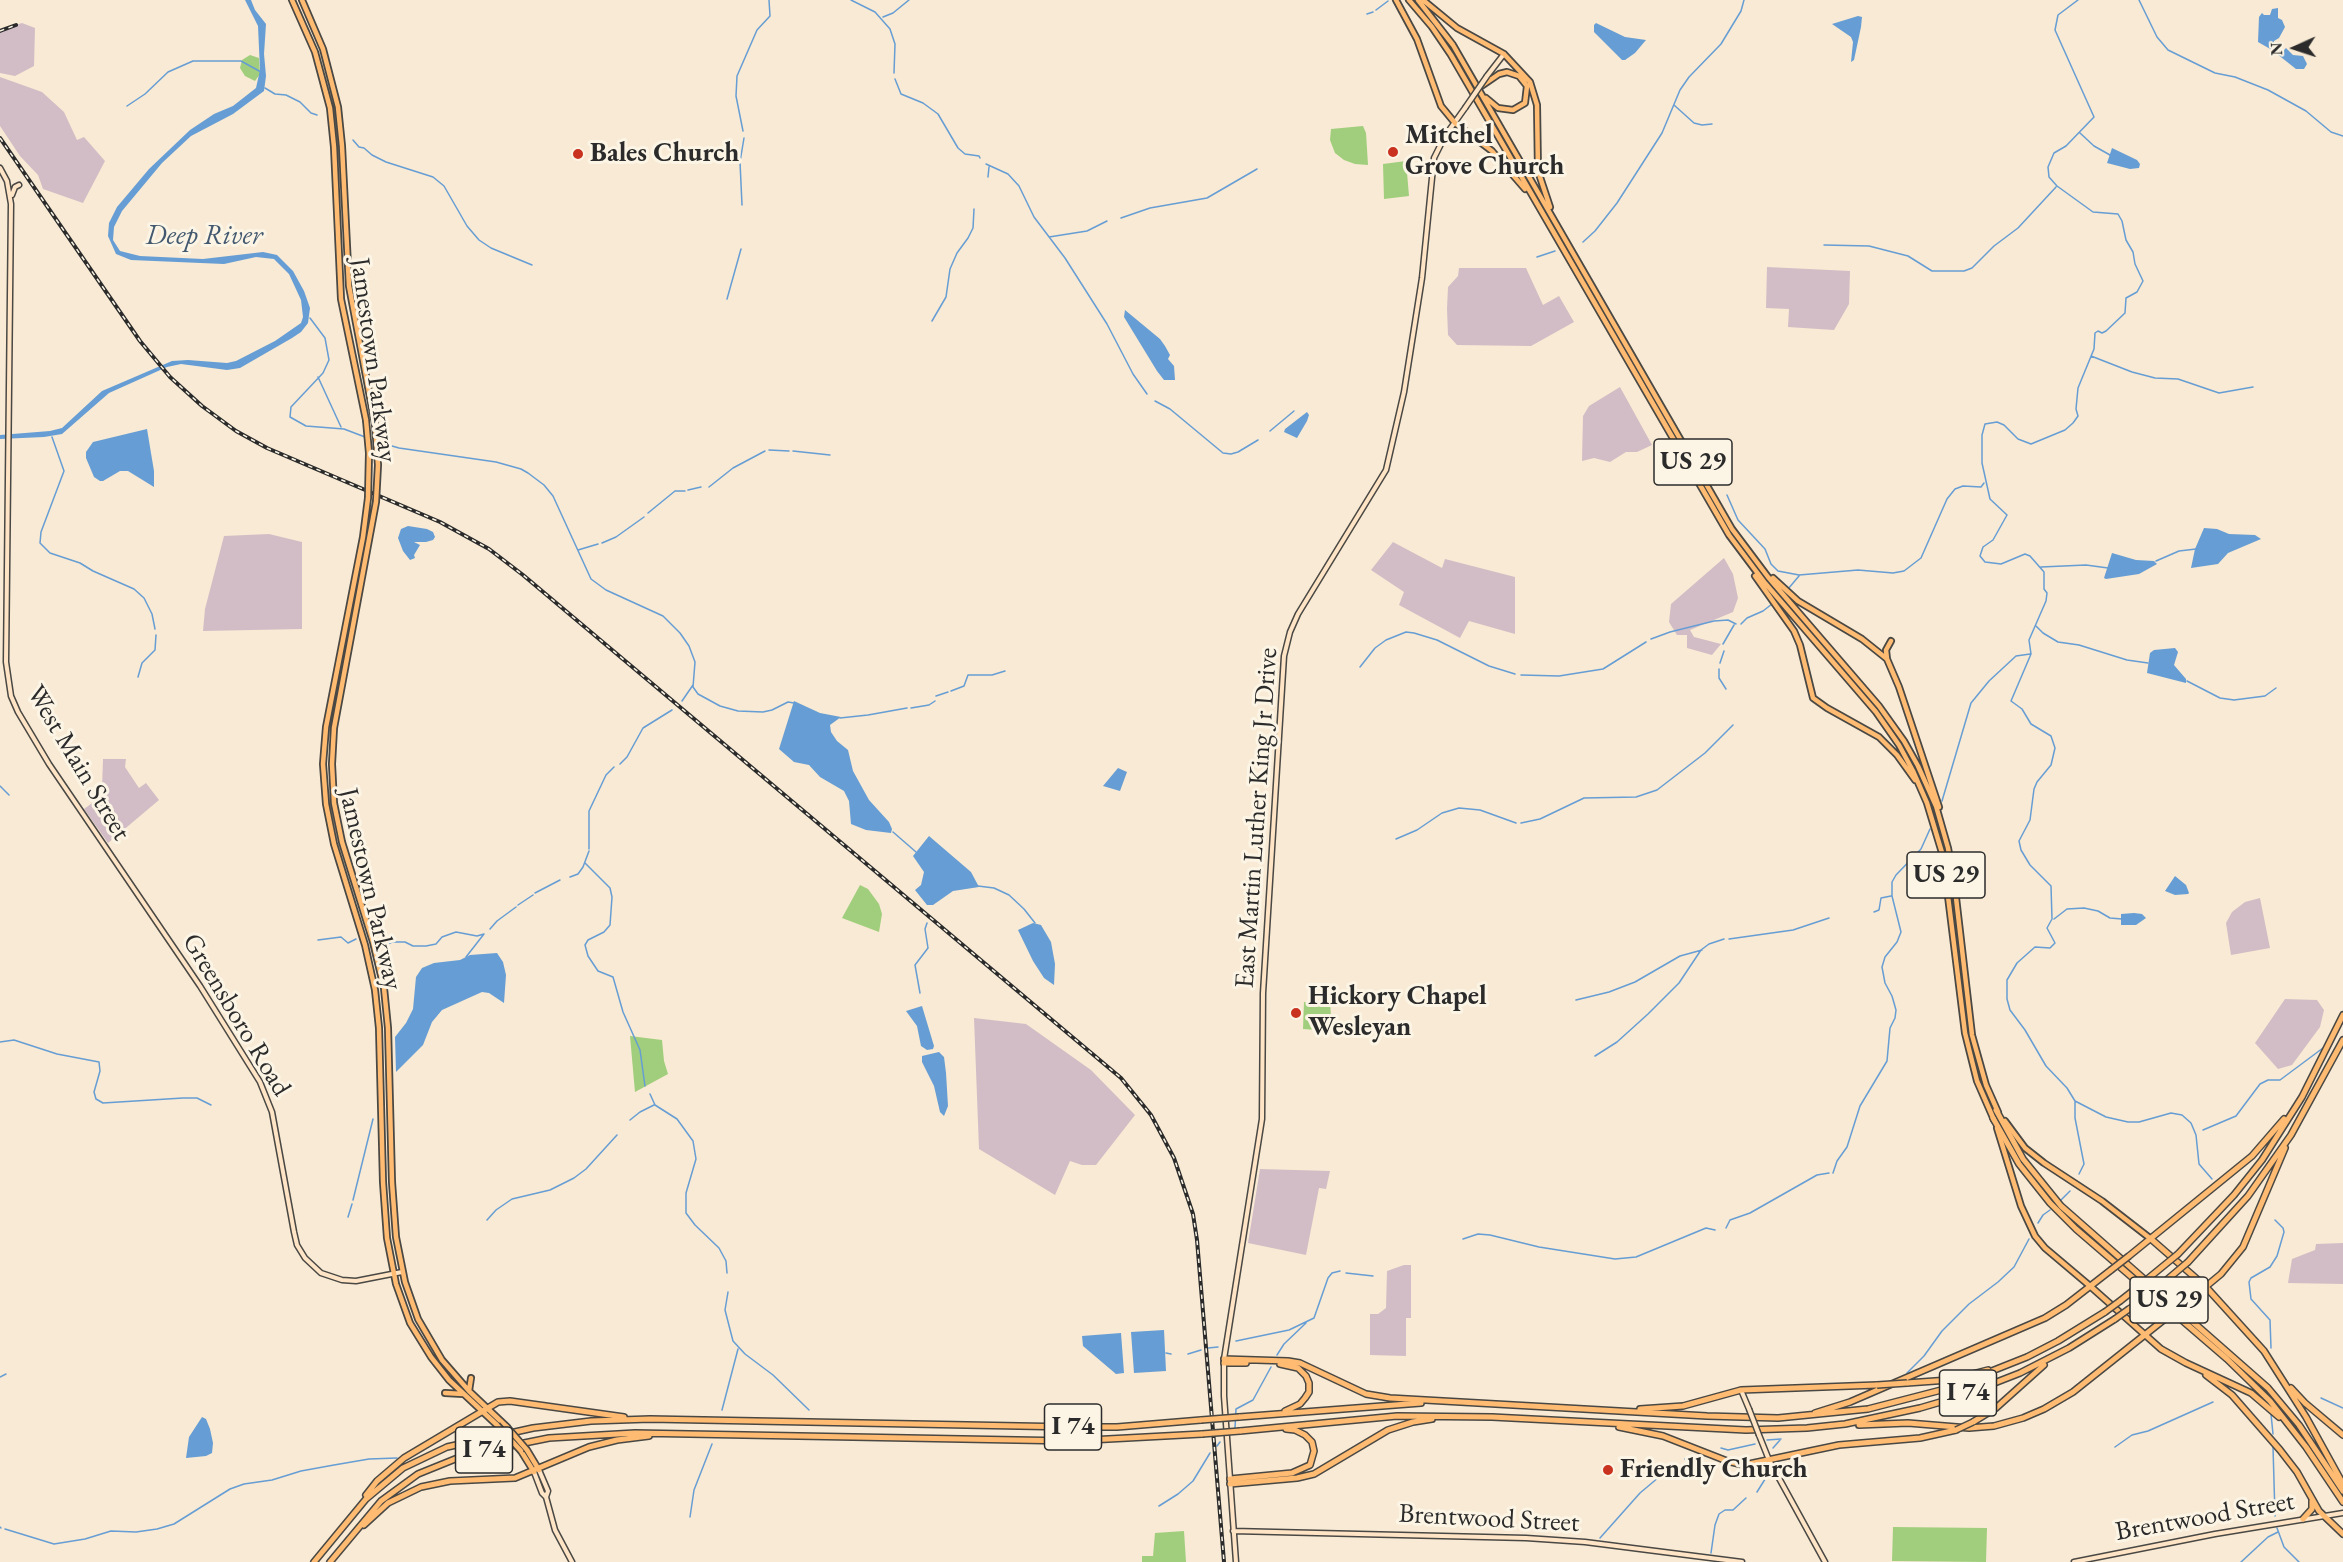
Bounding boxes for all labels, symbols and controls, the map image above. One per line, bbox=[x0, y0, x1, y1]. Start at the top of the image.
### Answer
north arrow bbox=[2265, 18, 2325, 78]
text: N bbox=[2266, 42, 2287, 56]
place label: Mitchel Grove Church bbox=[1405, 120, 1564, 183]
place label: Bales Church bbox=[590, 138, 739, 170]
marker: Mitchel Grove Church bbox=[1386, 145, 1400, 159]
marker: Bales Church bbox=[571, 147, 585, 161]
water label: Deep River bbox=[145, 219, 263, 253]
street label: Jamestown Parkway bbox=[343, 256, 403, 464]
road number: US 29 bbox=[1654, 439, 1732, 485]
street label: East Martin Luther King Jr Drive bbox=[1229, 647, 1285, 989]
street label: West Main Street bbox=[19, 680, 137, 846]
street label: Jamestown Parkway bbox=[331, 785, 409, 993]
road number: US 29 bbox=[1907, 852, 1985, 898]
street label: Greensboro Road bbox=[175, 928, 297, 1102]
place label: Hickory Chapel Wesleyan bbox=[1308, 981, 1487, 1044]
marker: Hickory Chapel Wesleyan bbox=[1289, 1006, 1303, 1020]
road number: US 29 bbox=[2130, 1277, 2208, 1323]
road number: I 74 bbox=[1940, 1370, 1996, 1416]
road number: I 74 bbox=[1044, 1404, 1102, 1450]
road number: I 74 bbox=[456, 1427, 512, 1473]
place label: Friendly Church bbox=[1620, 1454, 1808, 1486]
marker: Friendly Church bbox=[1601, 1463, 1615, 1477]
street label: Brentwood Street bbox=[2113, 1485, 2297, 1549]
street label: Brentwood Street bbox=[1398, 1498, 1580, 1540]

